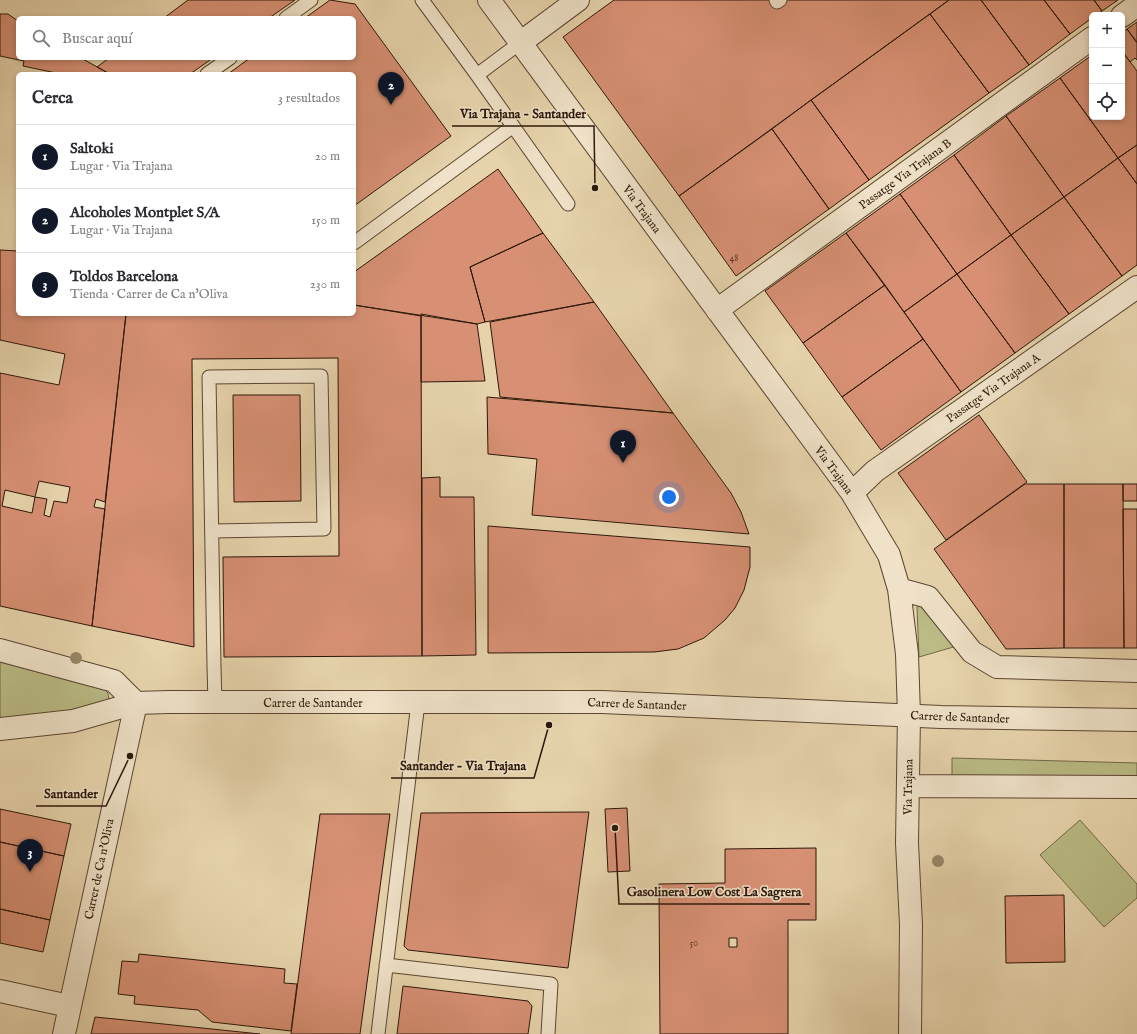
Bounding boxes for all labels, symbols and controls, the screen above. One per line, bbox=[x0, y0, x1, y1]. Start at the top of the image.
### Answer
map controls bbox=[1089, 12, 1125, 120]
button: + bbox=[1089, 12, 1125, 48]
search box bbox=[16, 16, 356, 60]
icon: search bbox=[30, 27, 52, 49]
text: Buscar aquí bbox=[62, 29, 132, 48]
button: − bbox=[1089, 48, 1125, 84]
pin: 2 bbox=[378, 72, 404, 105]
button: locate bbox=[1089, 84, 1125, 120]
text: Cerca bbox=[32, 88, 73, 109]
text: 3 resultados bbox=[278, 90, 340, 107]
callout: Via Trajana - Santander bbox=[452, 101, 594, 126]
text: Via Trajana - Santander bbox=[459, 106, 586, 123]
street label: Passatge Via Trajana B bbox=[856, 136, 955, 213]
text: Saltoki bbox=[70, 139, 113, 158]
text: 1 bbox=[43, 148, 47, 165]
text: 20 m bbox=[315, 148, 340, 165]
text: Lugar · Via Trajana bbox=[70, 158, 173, 175]
street label: Via Trajana bbox=[619, 181, 665, 237]
text: Alcoholes Montplet S/A bbox=[70, 203, 220, 222]
text: 2 bbox=[42, 212, 48, 229]
text: 150 m bbox=[311, 212, 340, 229]
text: Lugar · Via Trajana bbox=[70, 222, 173, 239]
house number: 48 bbox=[730, 252, 738, 265]
text: Toldos Barcelona bbox=[70, 267, 178, 286]
text: 3 bbox=[43, 276, 47, 293]
text: 230 m bbox=[310, 276, 340, 293]
text: Tienda · Carrer de Ca n'Oliva bbox=[70, 286, 228, 303]
street label: Passatge Via Trajana A bbox=[944, 350, 1044, 426]
pin: 1 bbox=[610, 430, 636, 463]
street label: Via Trajana bbox=[811, 442, 857, 498]
your location bbox=[659, 487, 679, 507]
street label: Carrer de Santander bbox=[587, 695, 687, 714]
street label: Carrer de Santander bbox=[263, 696, 363, 711]
street label: Carrer de Santander bbox=[910, 708, 1010, 727]
callout: Santander - Via Trajana bbox=[391, 753, 534, 778]
text: Santander - Via Trajana bbox=[400, 758, 526, 775]
street label: Via Trajana bbox=[900, 758, 917, 816]
callout: Santander bbox=[36, 781, 106, 806]
text: Santander bbox=[44, 786, 98, 803]
street label: Carrer de Ca n'Oliva bbox=[81, 817, 118, 921]
pin: 3 bbox=[17, 839, 43, 872]
callout: Gasolinera Low Cost La Sagrera bbox=[619, 879, 810, 904]
text: Gasolinera Low Cost La Sagrera bbox=[627, 884, 802, 901]
house number: 50 bbox=[690, 937, 698, 950]

